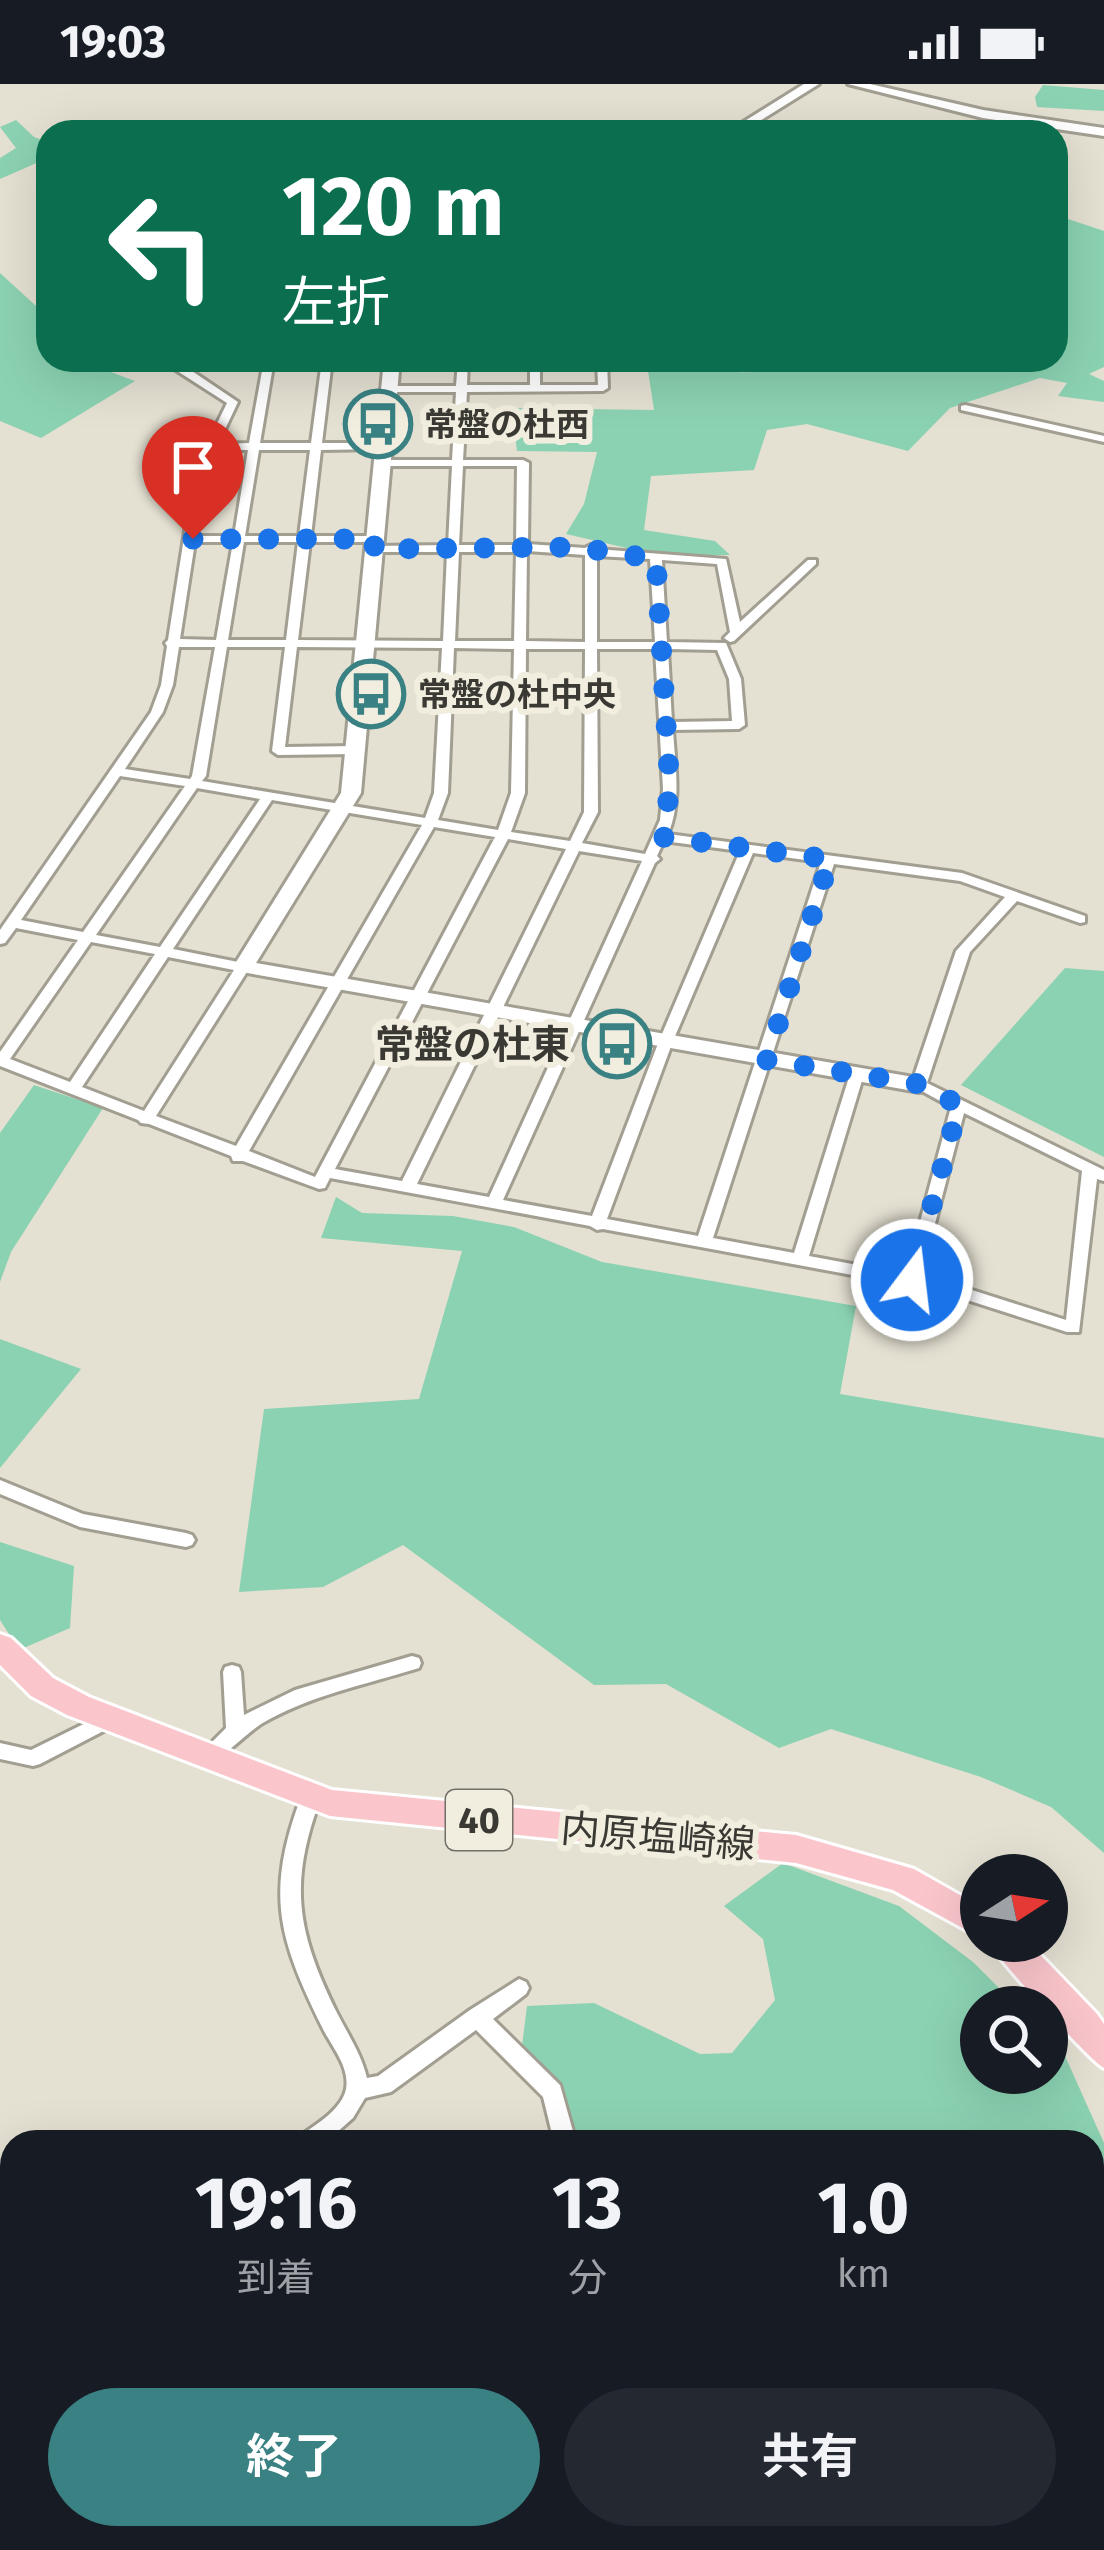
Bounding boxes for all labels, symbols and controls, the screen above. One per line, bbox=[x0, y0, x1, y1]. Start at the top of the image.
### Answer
text: 19:03 bbox=[60, 15, 166, 69]
text: 120 m bbox=[282, 156, 504, 257]
icon: left bbox=[84, 168, 240, 324]
text: 左折 bbox=[282, 271, 390, 335]
bus stop icon: 常盤の杜西 bbox=[343, 389, 413, 459]
place label: 常盤の杜西 bbox=[424, 405, 589, 445]
pin bbox=[142, 416, 244, 539]
icon: arrive bbox=[160, 434, 226, 500]
bus stop icon: 常盤の杜中央 bbox=[336, 659, 406, 729]
place label: 常盤の杜中央 bbox=[418, 675, 616, 715]
bus stop icon: 常盤の杜東 bbox=[582, 1009, 652, 1079]
place label: 常盤の杜東 bbox=[375, 1022, 570, 1068]
position arrow bbox=[849, 1217, 975, 1343]
road number: 40 bbox=[446, 1790, 512, 1850]
street label: 内原塩崎線 bbox=[559, 1806, 757, 1868]
north arrow bbox=[960, 1854, 1068, 1962]
map controls bbox=[960, 1854, 1068, 2094]
button: search bbox=[960, 1986, 1068, 2094]
text: 19:16 bbox=[195, 2161, 357, 2247]
text: 13 bbox=[552, 2161, 623, 2247]
text: 1.0 bbox=[818, 2166, 909, 2252]
text: km bbox=[837, 2251, 890, 2297]
text: 到着 bbox=[237, 2255, 315, 2301]
text: 分 bbox=[568, 2255, 607, 2301]
button: 終了 bbox=[48, 2388, 540, 2526]
button: 共有 bbox=[564, 2388, 1056, 2526]

